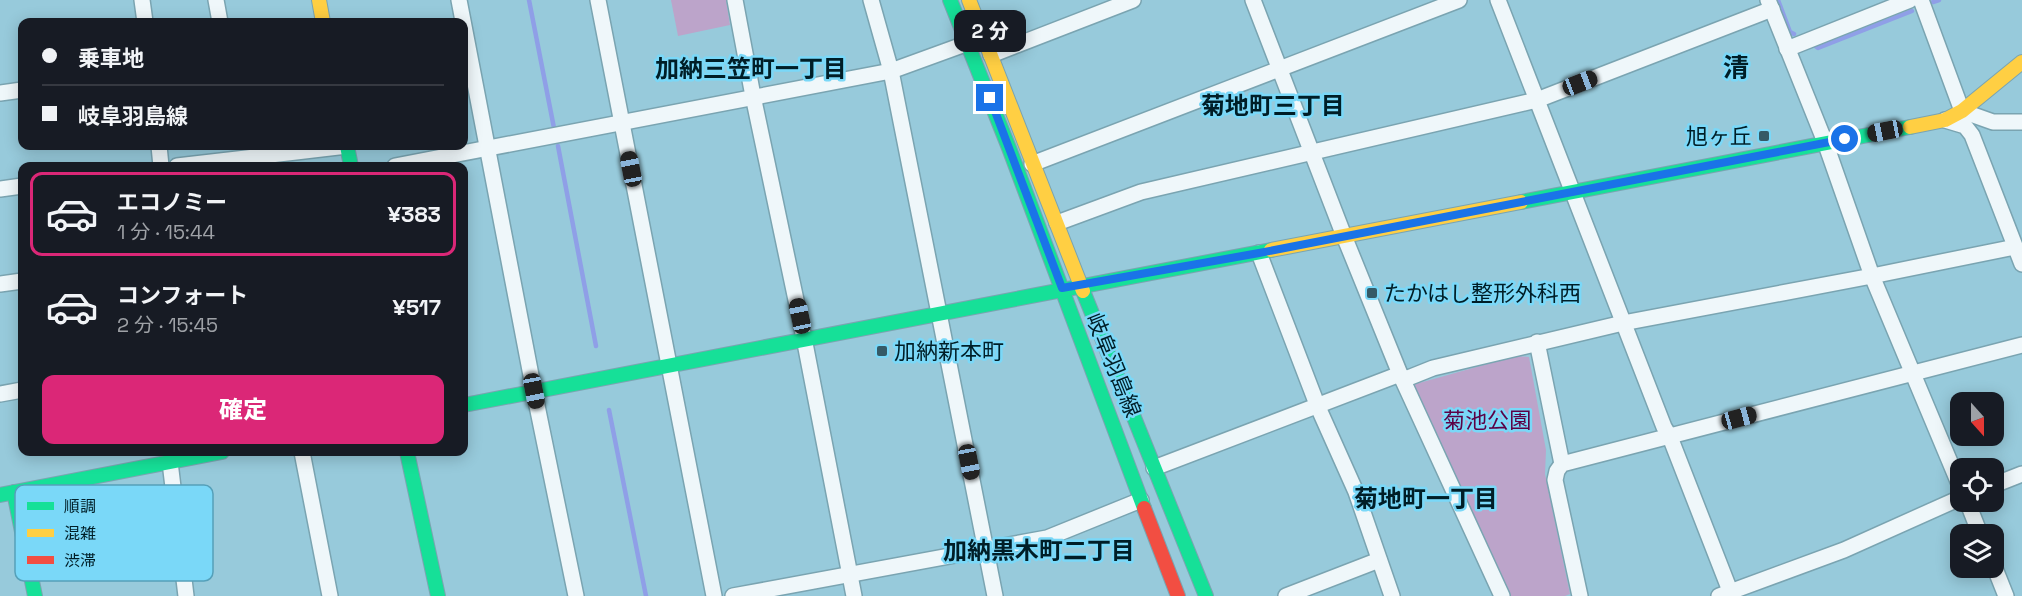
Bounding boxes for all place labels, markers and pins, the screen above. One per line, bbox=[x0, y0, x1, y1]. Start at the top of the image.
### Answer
place label: 旭ヶ丘 bbox=[1686, 122, 1752, 150]
marker: 旭ヶ丘 bbox=[1757, 129, 1771, 143]
place label: たかはし整形外科西 bbox=[1384, 279, 1581, 307]
marker: たかはし整形外科西 bbox=[1365, 286, 1379, 300]
place label: 加納新本町 bbox=[894, 337, 1004, 365]
marker: 加納新本町 bbox=[875, 344, 889, 358]

